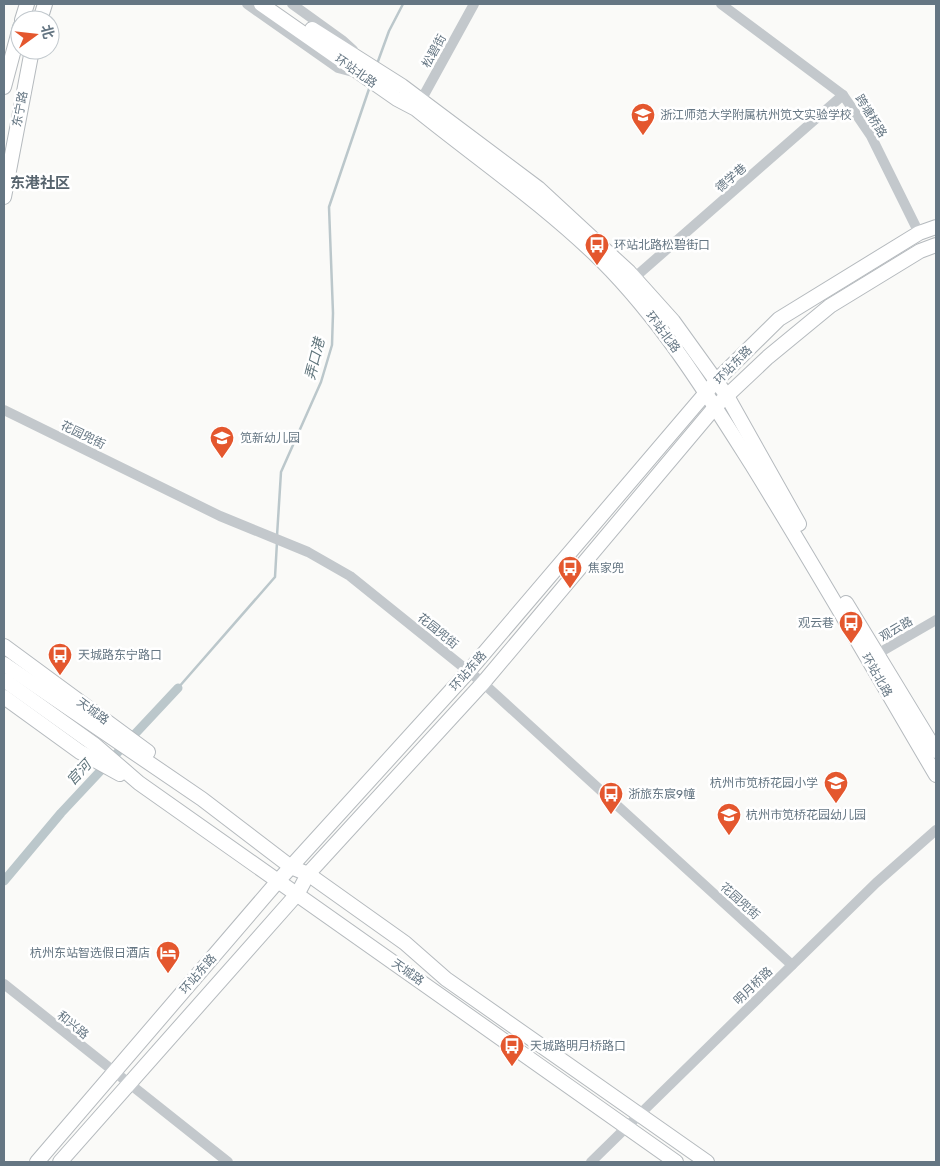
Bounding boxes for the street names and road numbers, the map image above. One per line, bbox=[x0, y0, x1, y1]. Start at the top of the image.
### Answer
street label: 松碧街 bbox=[419, 32, 449, 70]
street label: 环站北路 bbox=[332, 51, 380, 91]
street label: 东宁路 bbox=[10, 90, 30, 128]
street label: 跨塘桥路 bbox=[852, 92, 890, 140]
street label: 德学巷 bbox=[713, 161, 749, 195]
street label: 环站北路 bbox=[643, 309, 683, 355]
street label: 环站东路 bbox=[711, 343, 755, 387]
street label: 花园兜街 bbox=[58, 418, 108, 452]
street label: 花园兜街 bbox=[415, 610, 461, 652]
street label: 观云路 bbox=[877, 614, 915, 644]
street label: 环站东路 bbox=[447, 648, 489, 694]
street label: 环站北路 bbox=[859, 651, 895, 699]
street label: 天城路 bbox=[74, 695, 112, 727]
street label: 花园兜街 bbox=[717, 880, 763, 922]
street label: 环站东路 bbox=[177, 951, 219, 997]
street label: 天城路 bbox=[389, 956, 427, 988]
street label: 明月桥路 bbox=[731, 964, 775, 1008]
street label: 和兴路 bbox=[55, 1008, 91, 1042]

